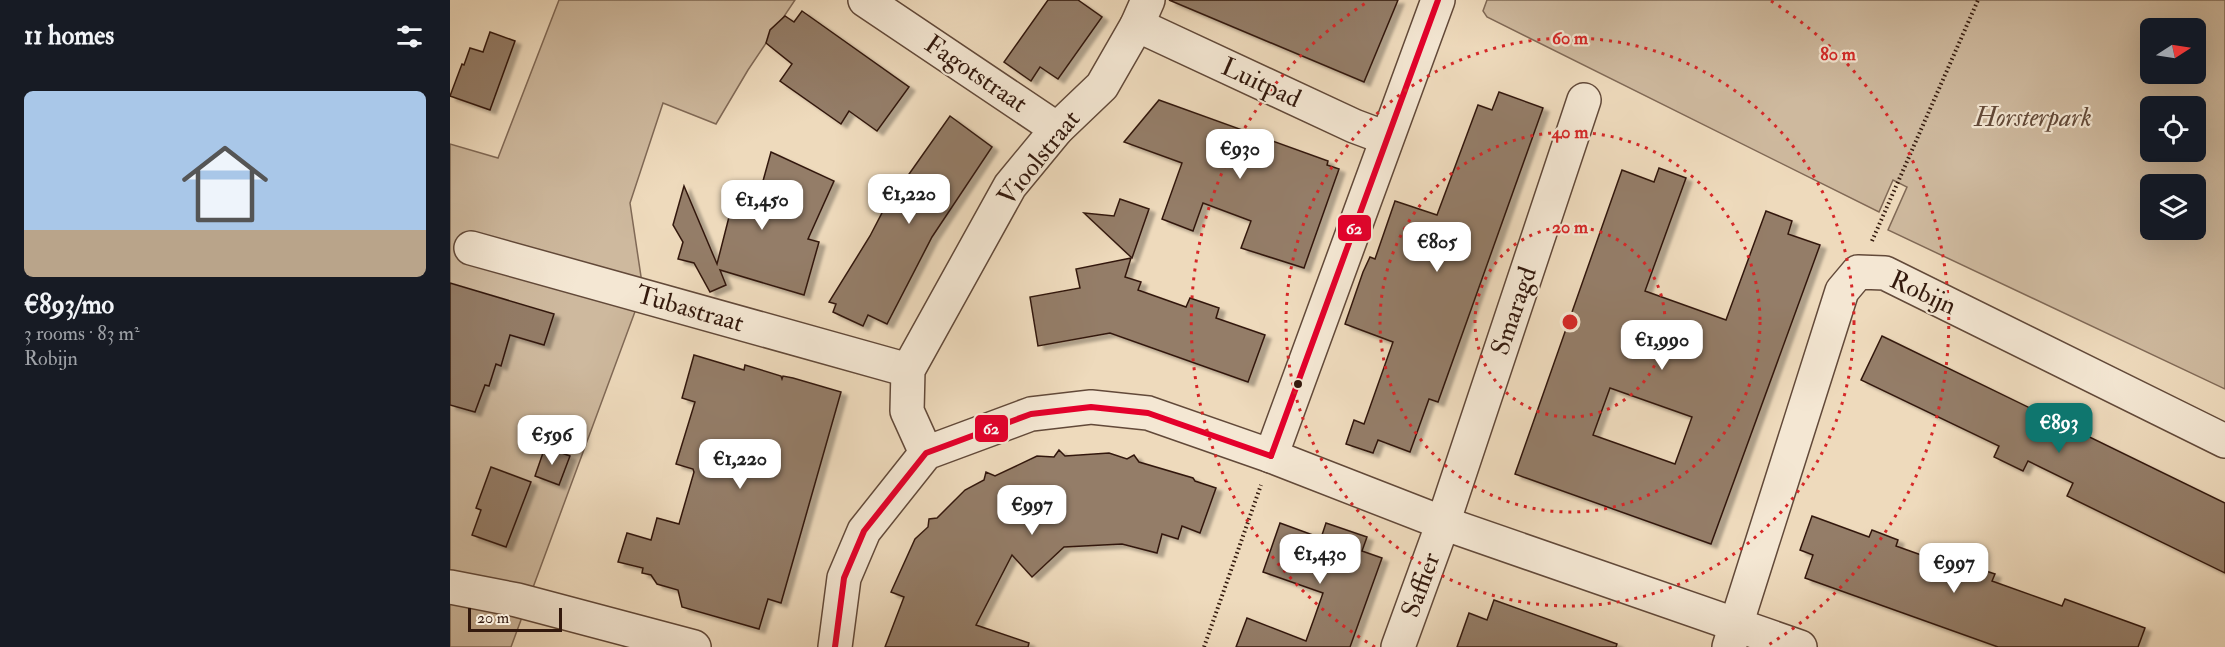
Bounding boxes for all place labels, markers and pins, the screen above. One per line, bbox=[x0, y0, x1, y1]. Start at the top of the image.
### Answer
pin: €930 bbox=[1204, 129, 1276, 180]
pin: €1,220 bbox=[860, 174, 958, 225]
pin: €1,450 bbox=[713, 180, 811, 231]
pin: €805 bbox=[1401, 222, 1473, 273]
centre of rings bbox=[1560, 312, 1580, 332]
pin: €1,990 bbox=[1613, 320, 1711, 371]
unlabelled marker bbox=[1292, 378, 1304, 390]
pin: €893 bbox=[2023, 403, 2095, 454]
pin: €596 bbox=[516, 415, 588, 466]
pin: €1,220 bbox=[691, 439, 789, 490]
pin: €997 bbox=[996, 485, 1068, 536]
pin: €1,430 bbox=[1271, 534, 1369, 585]
pin: €997 bbox=[1918, 543, 1990, 594]

